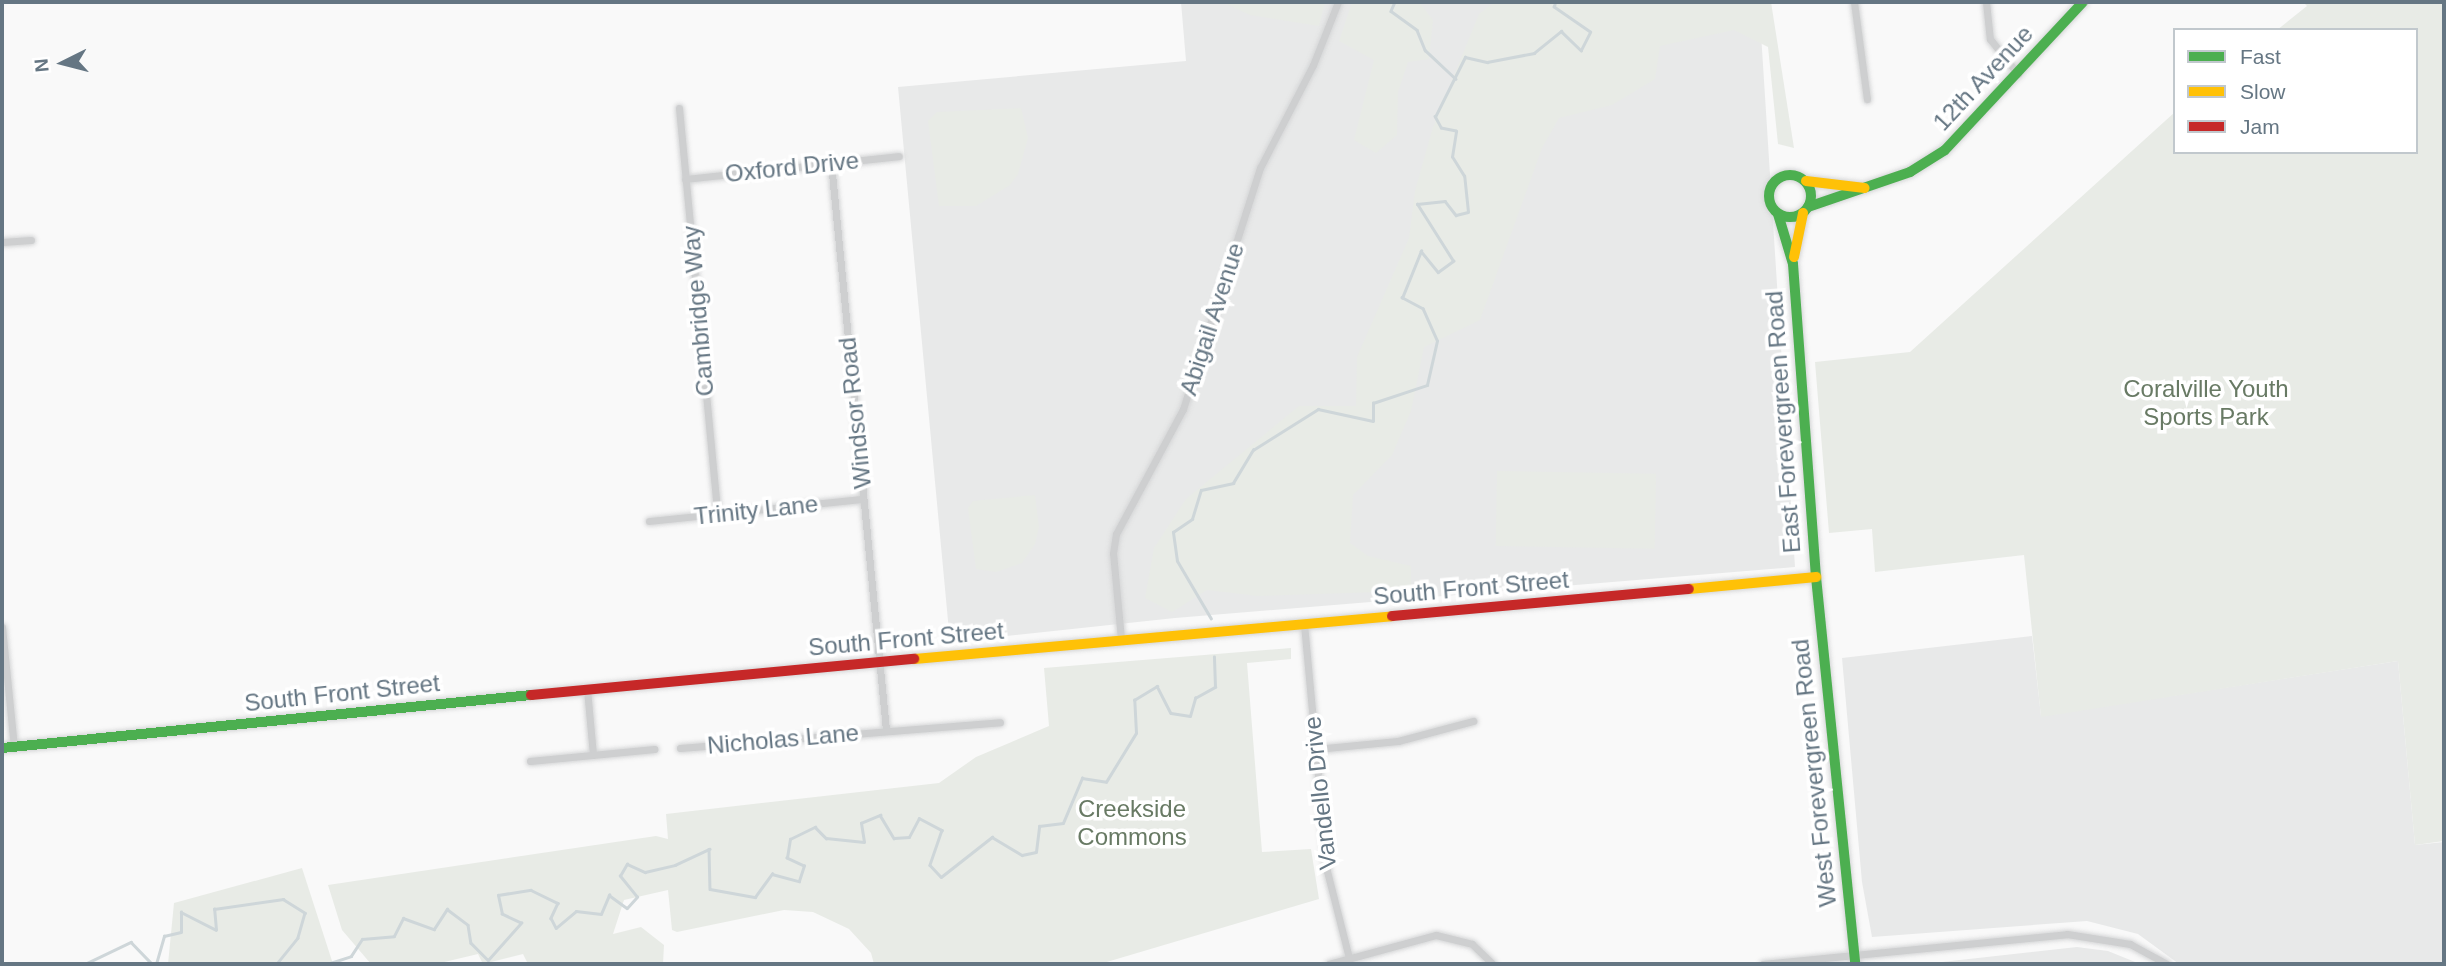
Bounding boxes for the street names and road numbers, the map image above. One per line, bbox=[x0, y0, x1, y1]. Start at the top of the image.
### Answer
street label: 12th Avenue bbox=[1927, 19, 2039, 137]
street label: Oxford Drive bbox=[724, 146, 860, 188]
street label: Cambridge Way bbox=[676, 224, 720, 398]
street label: Abigail Avenue bbox=[1174, 239, 1250, 399]
street label: East Forevergreen Road bbox=[1759, 290, 1807, 554]
street label: Windsor Road bbox=[833, 336, 877, 490]
street label: Trinity Lane bbox=[693, 489, 819, 531]
street label: South Front Street bbox=[1372, 565, 1570, 611]
street label: South Front Street bbox=[807, 616, 1005, 662]
street label: West Forevergreen Road bbox=[1786, 638, 1842, 908]
street label: South Front Street bbox=[243, 668, 441, 718]
street label: Vandello Drive bbox=[1298, 715, 1342, 871]
street label: Nicholas Lane bbox=[706, 718, 860, 760]

